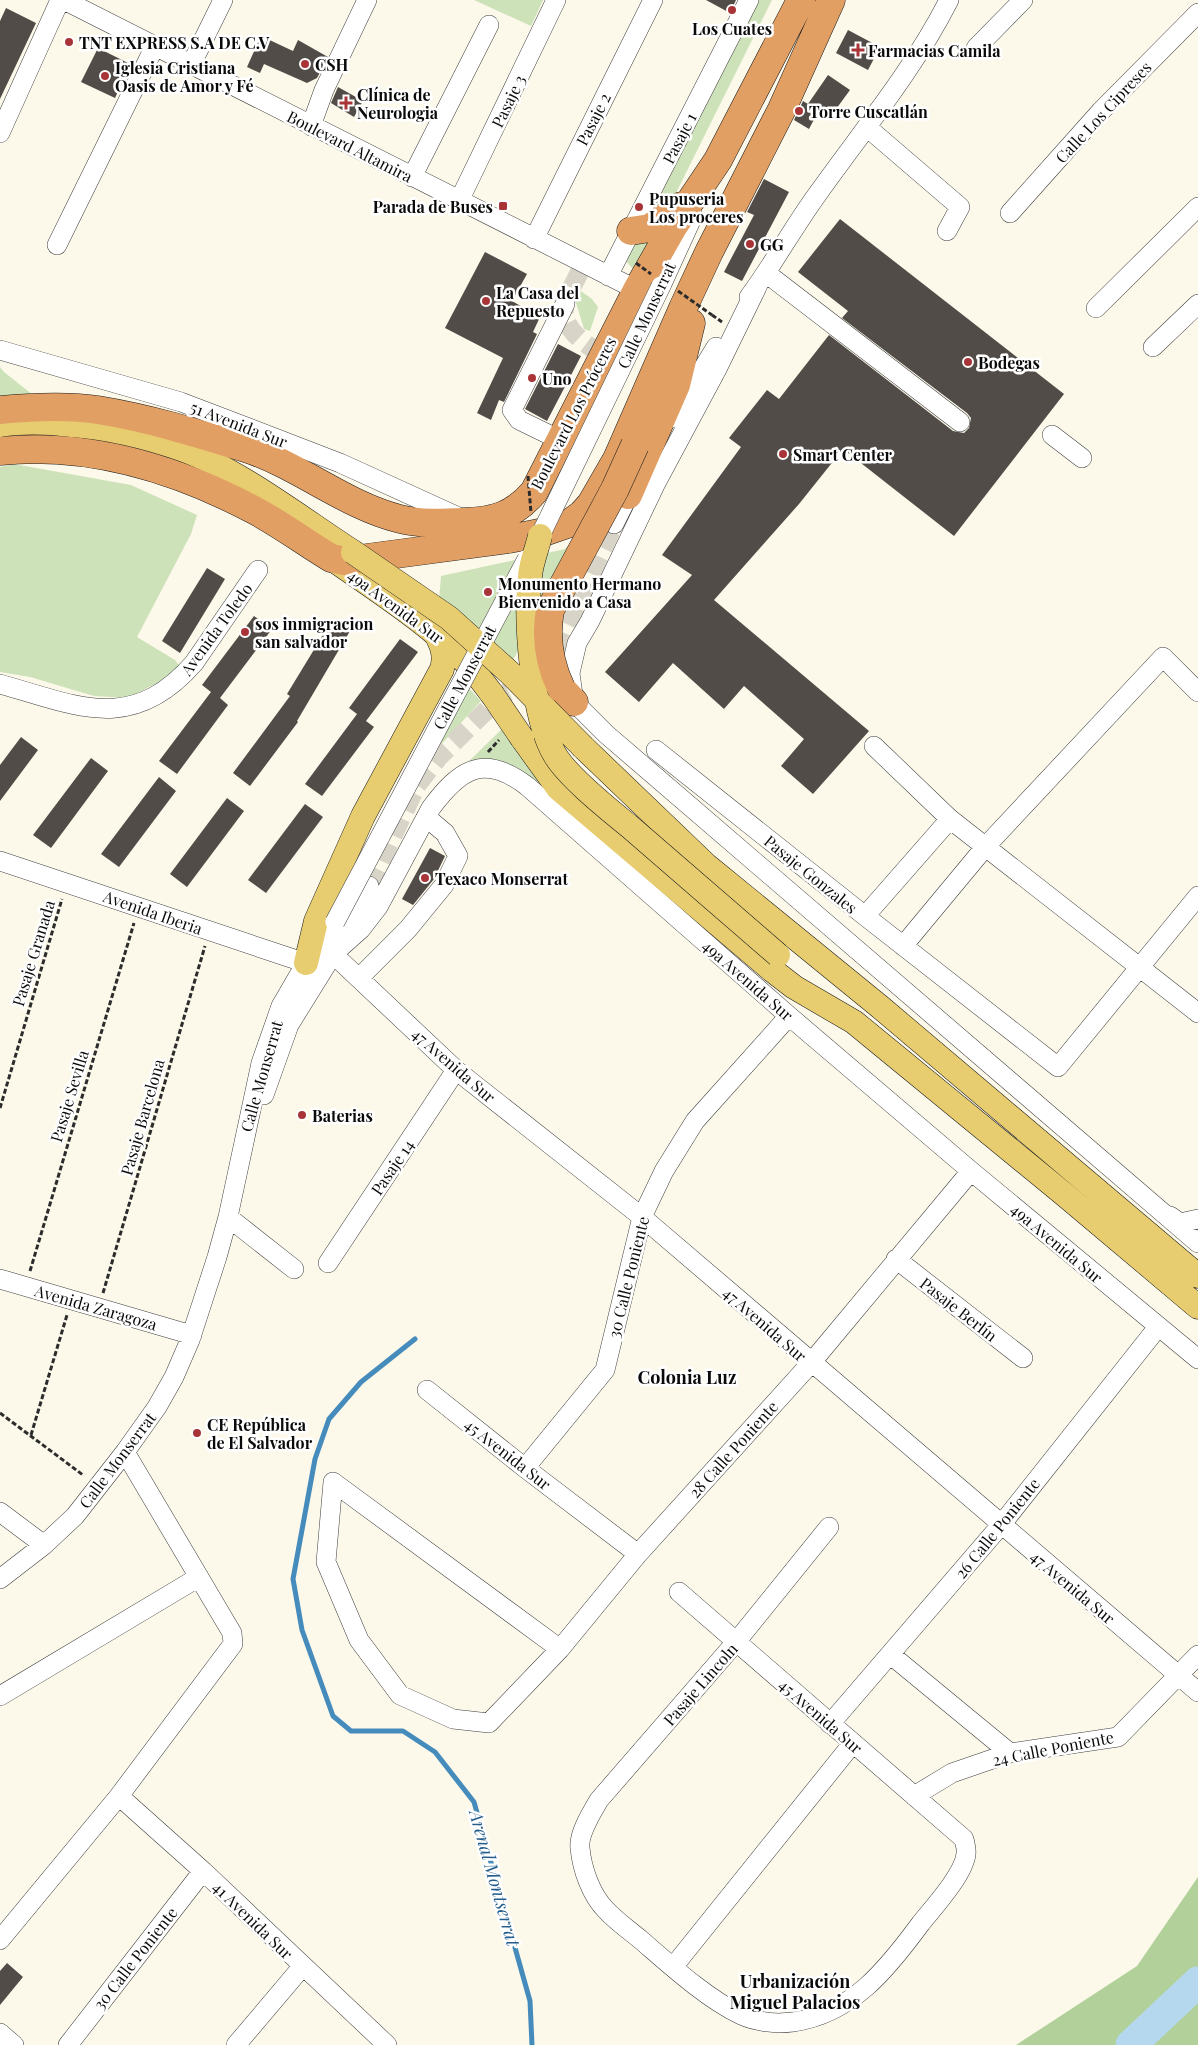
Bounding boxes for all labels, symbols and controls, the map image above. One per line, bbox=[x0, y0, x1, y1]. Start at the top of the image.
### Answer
marker: Los Cuates bbox=[726, 4, 738, 16]
place label: Los Cuates bbox=[692, 18, 772, 39]
place label: TNT EXPRESS S.A DE C.V bbox=[79, 32, 270, 53]
marker: TNT EXPRESS S.A DE C.V bbox=[63, 36, 75, 48]
place label: Farmacias Camila bbox=[868, 40, 1001, 61]
marker: Farmacias Camila bbox=[852, 44, 864, 56]
place label: CSH bbox=[315, 54, 349, 75]
place label: Iglesia Cristiana Oasis de Amor y Fé bbox=[115, 57, 254, 96]
street label: Calle Los Cipreses bbox=[1050, 57, 1156, 167]
marker: CSH bbox=[299, 58, 311, 70]
marker: Iglesia Cristiana Oasis de Amor y Fé bbox=[99, 70, 111, 82]
street label: Pasaje 3 bbox=[486, 71, 530, 131]
place label: Clínica de Neurologia bbox=[357, 84, 439, 123]
street label: Pasaje 2 bbox=[571, 89, 615, 149]
marker: Clínica de Neurologia bbox=[339, 96, 353, 110]
place label: Torre Cuscatlán bbox=[809, 101, 928, 122]
street label: Boulevard Altamira bbox=[284, 105, 416, 187]
marker: Torre Cuscatlán bbox=[793, 105, 805, 117]
street label: Pasaje 1 bbox=[657, 109, 701, 167]
place label: Pupuseria Los proceres bbox=[649, 188, 743, 227]
place label: Parada de Buses bbox=[373, 196, 493, 217]
marker: Parada de Buses bbox=[497, 200, 509, 212]
marker: Pupuseria Los proceres bbox=[633, 201, 645, 213]
place label: GG bbox=[760, 234, 784, 255]
marker: GG bbox=[744, 238, 756, 250]
street label: Calle Monserrat bbox=[612, 258, 680, 372]
place label: La Casa del Repuesto bbox=[496, 282, 579, 321]
marker: La Casa del Repuesto bbox=[480, 295, 492, 307]
street label: Boulevard Los Próceres bbox=[525, 333, 621, 493]
place label: Bodegas bbox=[978, 352, 1040, 373]
marker: Bodegas bbox=[962, 356, 974, 368]
place label: Uno bbox=[542, 368, 572, 389]
marker: Uno bbox=[526, 372, 538, 384]
street label: 51 Avenida Sur bbox=[188, 396, 290, 452]
place label: Smart Center bbox=[793, 444, 892, 465]
marker: Smart Center bbox=[777, 448, 789, 460]
street label: 49a Avenida Sur bbox=[344, 564, 448, 648]
place label: Monumento Hermano Bienvenido a Casa bbox=[498, 573, 661, 612]
street label: Avenida Toledo bbox=[175, 578, 257, 680]
marker: Monumento Hermano Bienvenido a Casa bbox=[482, 586, 494, 598]
place label: sos inmigracion san salvador bbox=[255, 613, 374, 652]
street label: Calle Monserrat bbox=[428, 621, 500, 733]
marker: sos inmigracion san salvador bbox=[239, 626, 251, 638]
street label: Pasaje Gonzales bbox=[760, 830, 862, 918]
place label: Texaco Monserrat bbox=[435, 868, 568, 889]
marker: Texaco Monserrat bbox=[419, 872, 431, 884]
street label: Avenida Iberia bbox=[100, 885, 205, 939]
street label: Pasaje Granada bbox=[7, 897, 59, 1009]
street label: 49a Avenida Sur bbox=[698, 935, 798, 1025]
street label: Calle Monserrat bbox=[235, 1017, 287, 1134]
street label: 47 Avenida Sur bbox=[408, 1023, 500, 1107]
street label: Pasaje Sevilla bbox=[45, 1047, 93, 1144]
street label: Pasaje Barcelona bbox=[115, 1056, 169, 1178]
place label: Baterias bbox=[312, 1105, 373, 1126]
marker: Baterias bbox=[296, 1109, 308, 1121]
street label: Pasaje 14 bbox=[366, 1135, 418, 1199]
street label: 49a Avenida Sur bbox=[1007, 1198, 1107, 1288]
street label: 30 Calle Poniente bbox=[603, 1214, 653, 1340]
street label: Pasaje Berlín bbox=[916, 1272, 1002, 1346]
street label: Avenida Zaragoza bbox=[31, 1279, 160, 1335]
street label: 47 Avenida Sur bbox=[719, 1282, 811, 1366]
district label: Colonia Luz bbox=[638, 1365, 736, 1389]
street label: 28 Calle Poniente bbox=[684, 1396, 782, 1502]
street label: Calle Monserrat bbox=[74, 1407, 160, 1512]
place label: CE República de El Salvador bbox=[207, 1414, 313, 1453]
street label: 45 Avenida Sur bbox=[461, 1414, 555, 1494]
marker: CE República de El Salvador bbox=[191, 1427, 203, 1439]
street label: 26 Calle Poniente bbox=[950, 1473, 1044, 1583]
street label: 47 Avenida Sur bbox=[1027, 1546, 1119, 1628]
street label: Pasaje Lincoln bbox=[658, 1638, 742, 1730]
street label: 45 Avenida Sur bbox=[775, 1674, 867, 1758]
street label: 24 Calle Poniente bbox=[991, 1726, 1115, 1770]
water label: Arenal Montserrat bbox=[464, 1805, 526, 1950]
street label: 41 Avenida Sur bbox=[208, 1877, 298, 1963]
street label: 30 Calle Poniente bbox=[88, 1903, 182, 2013]
district label: Urbanización Miguel Palacios bbox=[730, 1969, 860, 2014]

